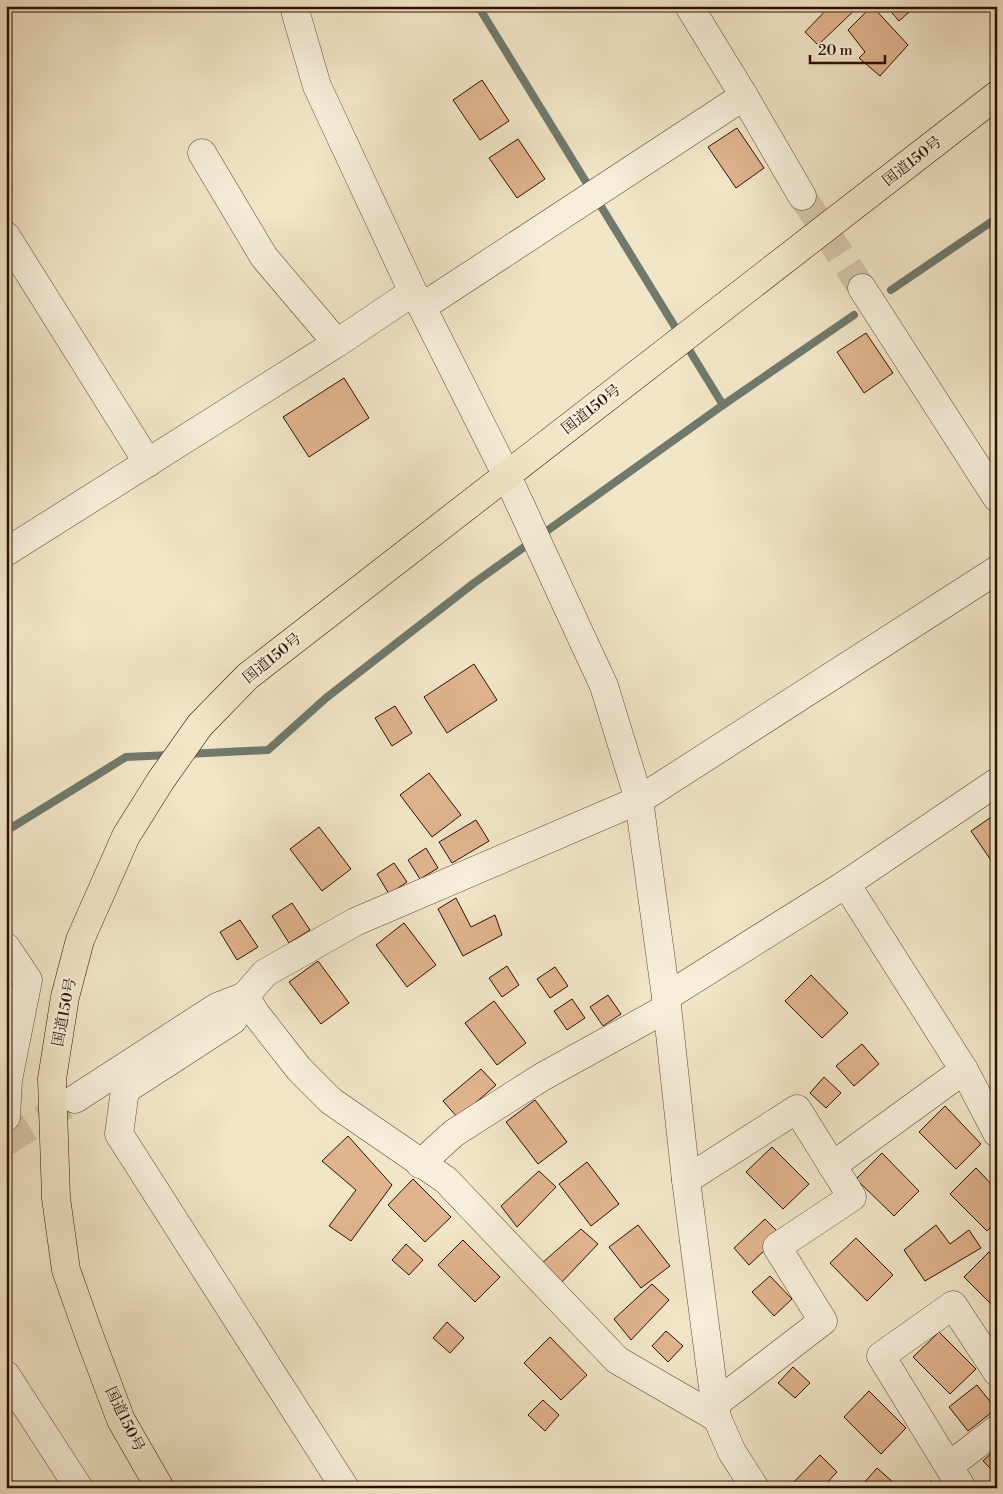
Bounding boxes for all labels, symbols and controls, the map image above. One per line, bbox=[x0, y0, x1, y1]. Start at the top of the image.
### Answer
scale bar bbox=[810, 32, 886, 64]
text: 20 m bbox=[818, 41, 853, 60]
street label: 国道150号 bbox=[879, 132, 946, 190]
street label: 国道150号 bbox=[558, 380, 625, 438]
street label: 国道150号 bbox=[239, 629, 305, 688]
street label: 国道150号 bbox=[49, 976, 80, 1048]
street label: 国道150号 bbox=[101, 1384, 148, 1455]

